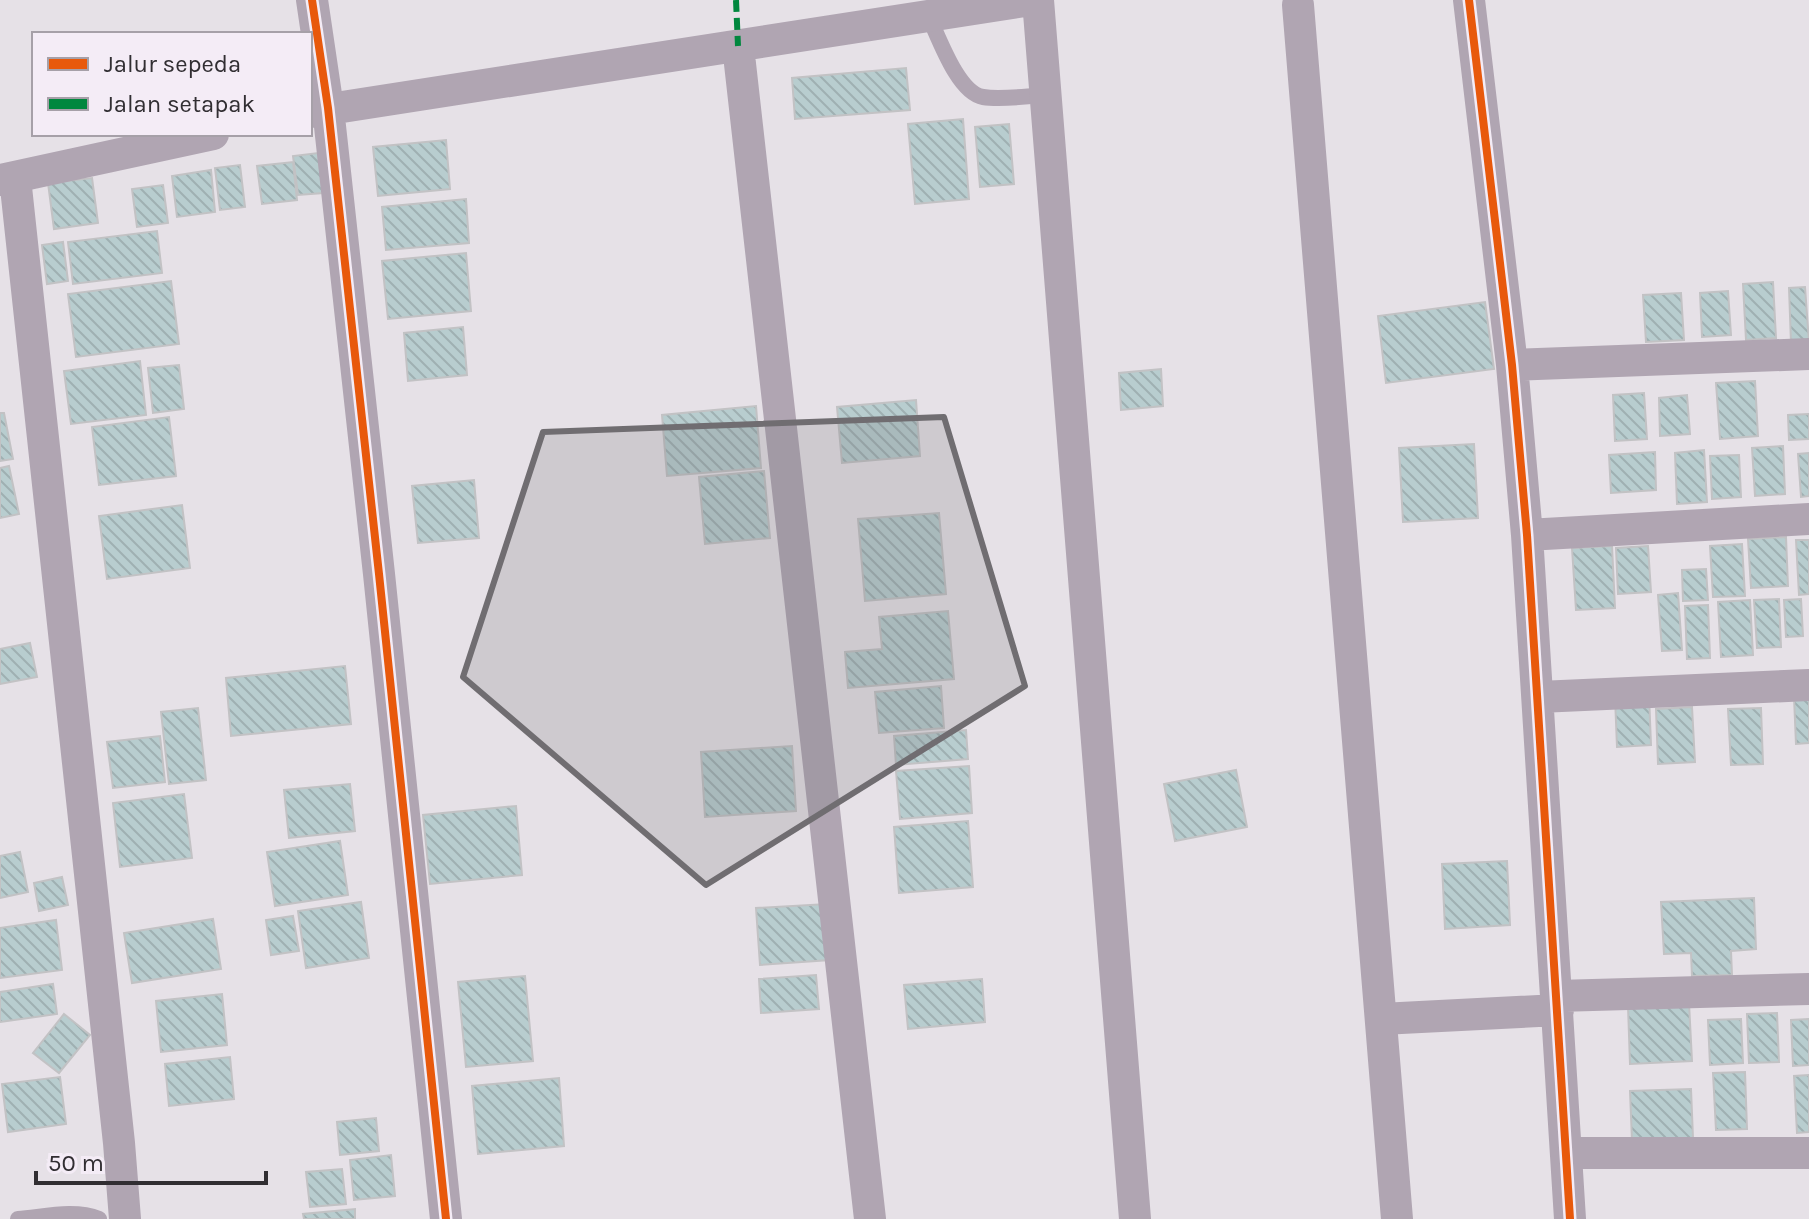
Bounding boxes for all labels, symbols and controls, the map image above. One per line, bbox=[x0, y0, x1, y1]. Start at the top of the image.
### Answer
legend bbox=[32, 32, 312, 136]
text: Jalur sepeda bbox=[104, 50, 241, 78]
text: Jalan setapak bbox=[104, 90, 255, 118]
scale bar bbox=[36, 1135, 266, 1185]
text: 50 m bbox=[48, 1149, 104, 1177]

